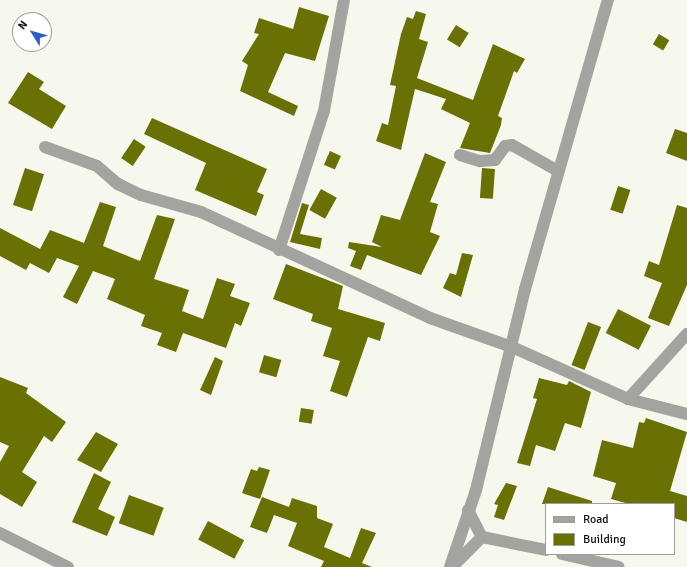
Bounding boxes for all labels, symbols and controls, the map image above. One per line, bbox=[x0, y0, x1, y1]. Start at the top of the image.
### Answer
north arrow bbox=[12, 12, 52, 52]
text: N bbox=[15, 18, 30, 32]
legend bbox=[545, 503, 675, 555]
text: Road bbox=[583, 512, 609, 527]
text: Building bbox=[583, 532, 626, 547]

